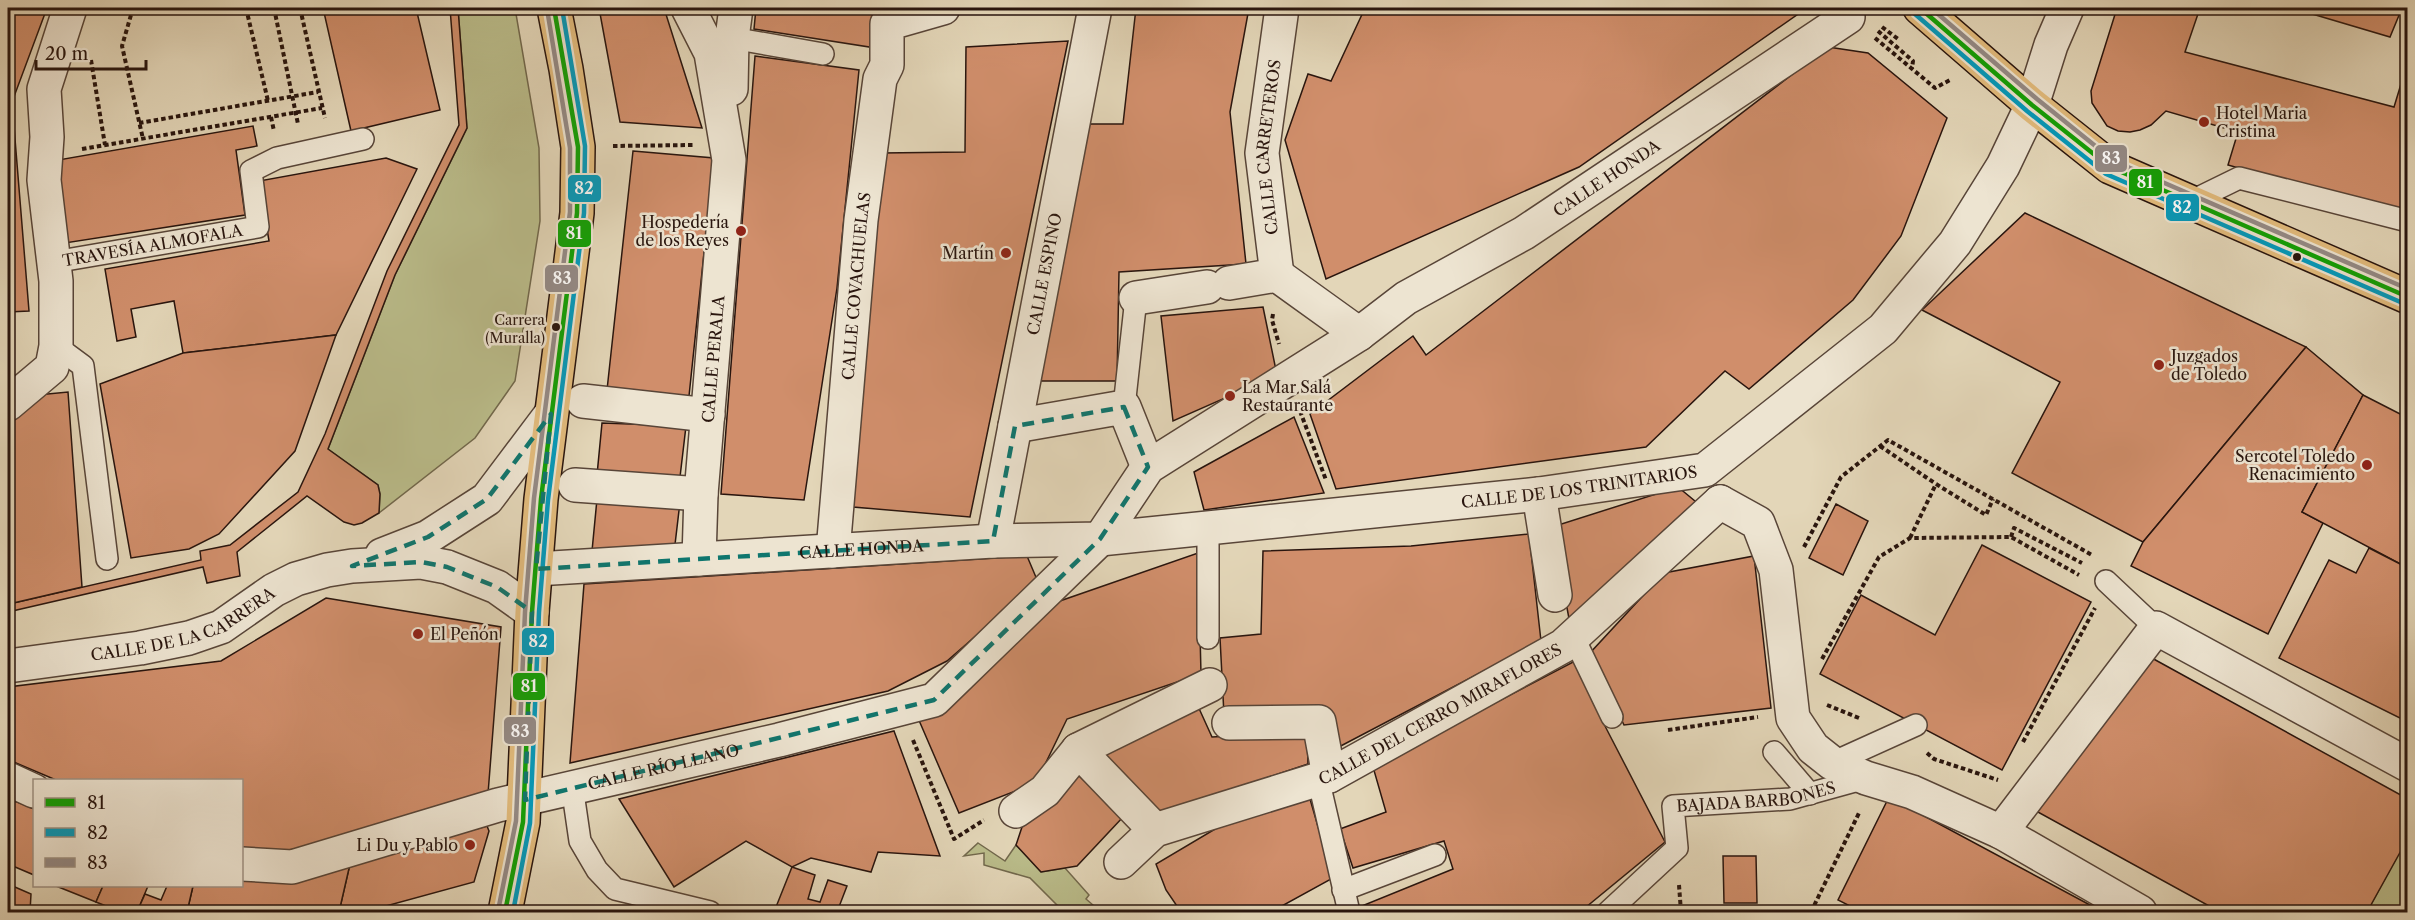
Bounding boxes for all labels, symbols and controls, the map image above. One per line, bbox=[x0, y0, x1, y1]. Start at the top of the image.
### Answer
scale bar bbox=[36, 33, 146, 71]
text: 20 m bbox=[45, 43, 89, 65]
street label: CALLE CARRETEROS bbox=[1252, 58, 1285, 236]
place label: Hotel Maria Cristina bbox=[2216, 103, 2308, 141]
marker: Hotel Maria Cristina bbox=[2197, 115, 2211, 129]
street label: CALLE HONDA bbox=[1549, 134, 1665, 221]
line badge: 83 bbox=[2094, 144, 2128, 173]
text: 83 bbox=[2102, 148, 2120, 168]
line badge: 81 bbox=[2128, 168, 2163, 197]
text: 81 bbox=[2136, 172, 2154, 192]
line badge: 82 bbox=[567, 174, 602, 203]
text: 82 bbox=[574, 178, 594, 198]
street label: CALLE COVACHUELAS bbox=[838, 191, 875, 381]
line badge: 82 bbox=[2165, 193, 2200, 222]
text: 82 bbox=[2172, 197, 2192, 217]
street label: CALLE ESPINO bbox=[1023, 211, 1066, 337]
place label: Hospedería de los Reyes bbox=[636, 212, 730, 250]
line badge: 81 bbox=[557, 219, 592, 248]
street label: TRAVESÍA ALMOFALA bbox=[61, 220, 245, 270]
text: 81 bbox=[565, 223, 583, 243]
marker: Hospedería de los Reyes bbox=[734, 224, 748, 238]
place label: Martín bbox=[942, 243, 994, 263]
marker: Martín bbox=[999, 246, 1013, 260]
unlabelled marker bbox=[2291, 251, 2303, 263]
line badge: 83 bbox=[544, 264, 579, 293]
text: 83 bbox=[553, 268, 571, 288]
street label: CALLE PERALA bbox=[697, 293, 729, 424]
place label: Carrera (Muralla) bbox=[485, 311, 546, 347]
marker: Carrera (Muralla) bbox=[550, 321, 562, 333]
place label: Juzgados de Toledo bbox=[2168, 346, 2247, 384]
marker: Juzgados de Toledo bbox=[2152, 358, 2166, 372]
place label: La Mar Salá Restaurante bbox=[1242, 377, 1333, 415]
marker: La Mar Salá Restaurante bbox=[1223, 389, 1237, 403]
place label: Sercotel Toledo Renacimiento bbox=[2235, 446, 2355, 484]
marker: Sercotel Toledo Renacimiento bbox=[2360, 458, 2374, 472]
street label: CALLE DE LOS TRINITARIOS bbox=[1460, 461, 1699, 512]
street label: CALLE HONDA bbox=[799, 535, 925, 563]
street label: CALLE DE LA CARRERA bbox=[89, 582, 280, 665]
place label: El Peñón bbox=[430, 624, 499, 644]
marker: El Peñón bbox=[411, 627, 425, 641]
line badge: 82 bbox=[521, 627, 555, 656]
text: 82 bbox=[528, 631, 548, 651]
street label: CALLE DEL CERRO MIRAFLORES bbox=[1316, 639, 1565, 789]
line badge: 81 bbox=[512, 672, 546, 701]
text: 81 bbox=[520, 676, 538, 696]
line badge: 83 bbox=[503, 716, 537, 745]
text: 83 bbox=[511, 721, 529, 741]
street label: CALLE RÍO LLANO bbox=[586, 740, 741, 794]
street label: BAJADA BARBONES bbox=[1676, 777, 1838, 816]
legend bbox=[33, 779, 243, 887]
text: 81 bbox=[87, 792, 106, 814]
text: 82 bbox=[87, 822, 108, 844]
place label: Li Du y Pablo bbox=[356, 835, 458, 855]
marker: Li Du y Pablo bbox=[463, 838, 477, 852]
text: 83 bbox=[87, 852, 108, 874]

